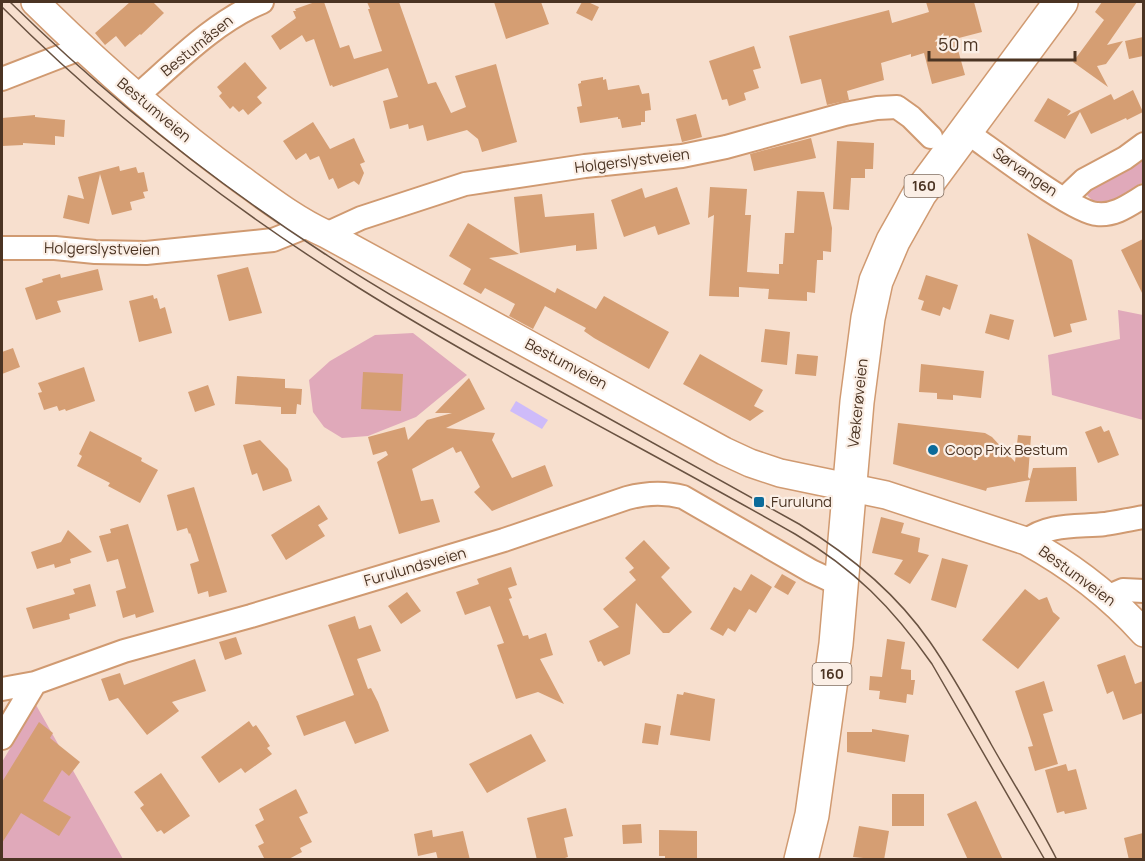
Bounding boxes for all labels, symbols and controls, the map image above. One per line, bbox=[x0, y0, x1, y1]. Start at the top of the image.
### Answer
street label: Bestumåsen bbox=[156, 10, 237, 81]
scale bar bbox=[929, 24, 1074, 62]
text: 50 m bbox=[938, 32, 978, 56]
street label: Bestumveien bbox=[113, 72, 196, 147]
street label: Sørvangen bbox=[989, 142, 1062, 201]
street label: Holgerslystveien bbox=[573, 143, 691, 178]
road number: 160 bbox=[904, 175, 944, 197]
street label: Holgerslystveien bbox=[44, 237, 160, 260]
street label: Bestumveien bbox=[521, 333, 611, 394]
street label: Vækerøveien bbox=[842, 357, 873, 449]
place label: Coop Prix Bestum bbox=[945, 439, 1068, 460]
marker: Coop Prix Bestum bbox=[926, 443, 940, 457]
place label: Furulund bbox=[771, 491, 832, 512]
marker: Furulund bbox=[752, 495, 766, 509]
street label: Bestumveien bbox=[1035, 540, 1120, 611]
street label: Furulundsveien bbox=[361, 542, 469, 591]
road number: 160 bbox=[812, 663, 852, 685]

